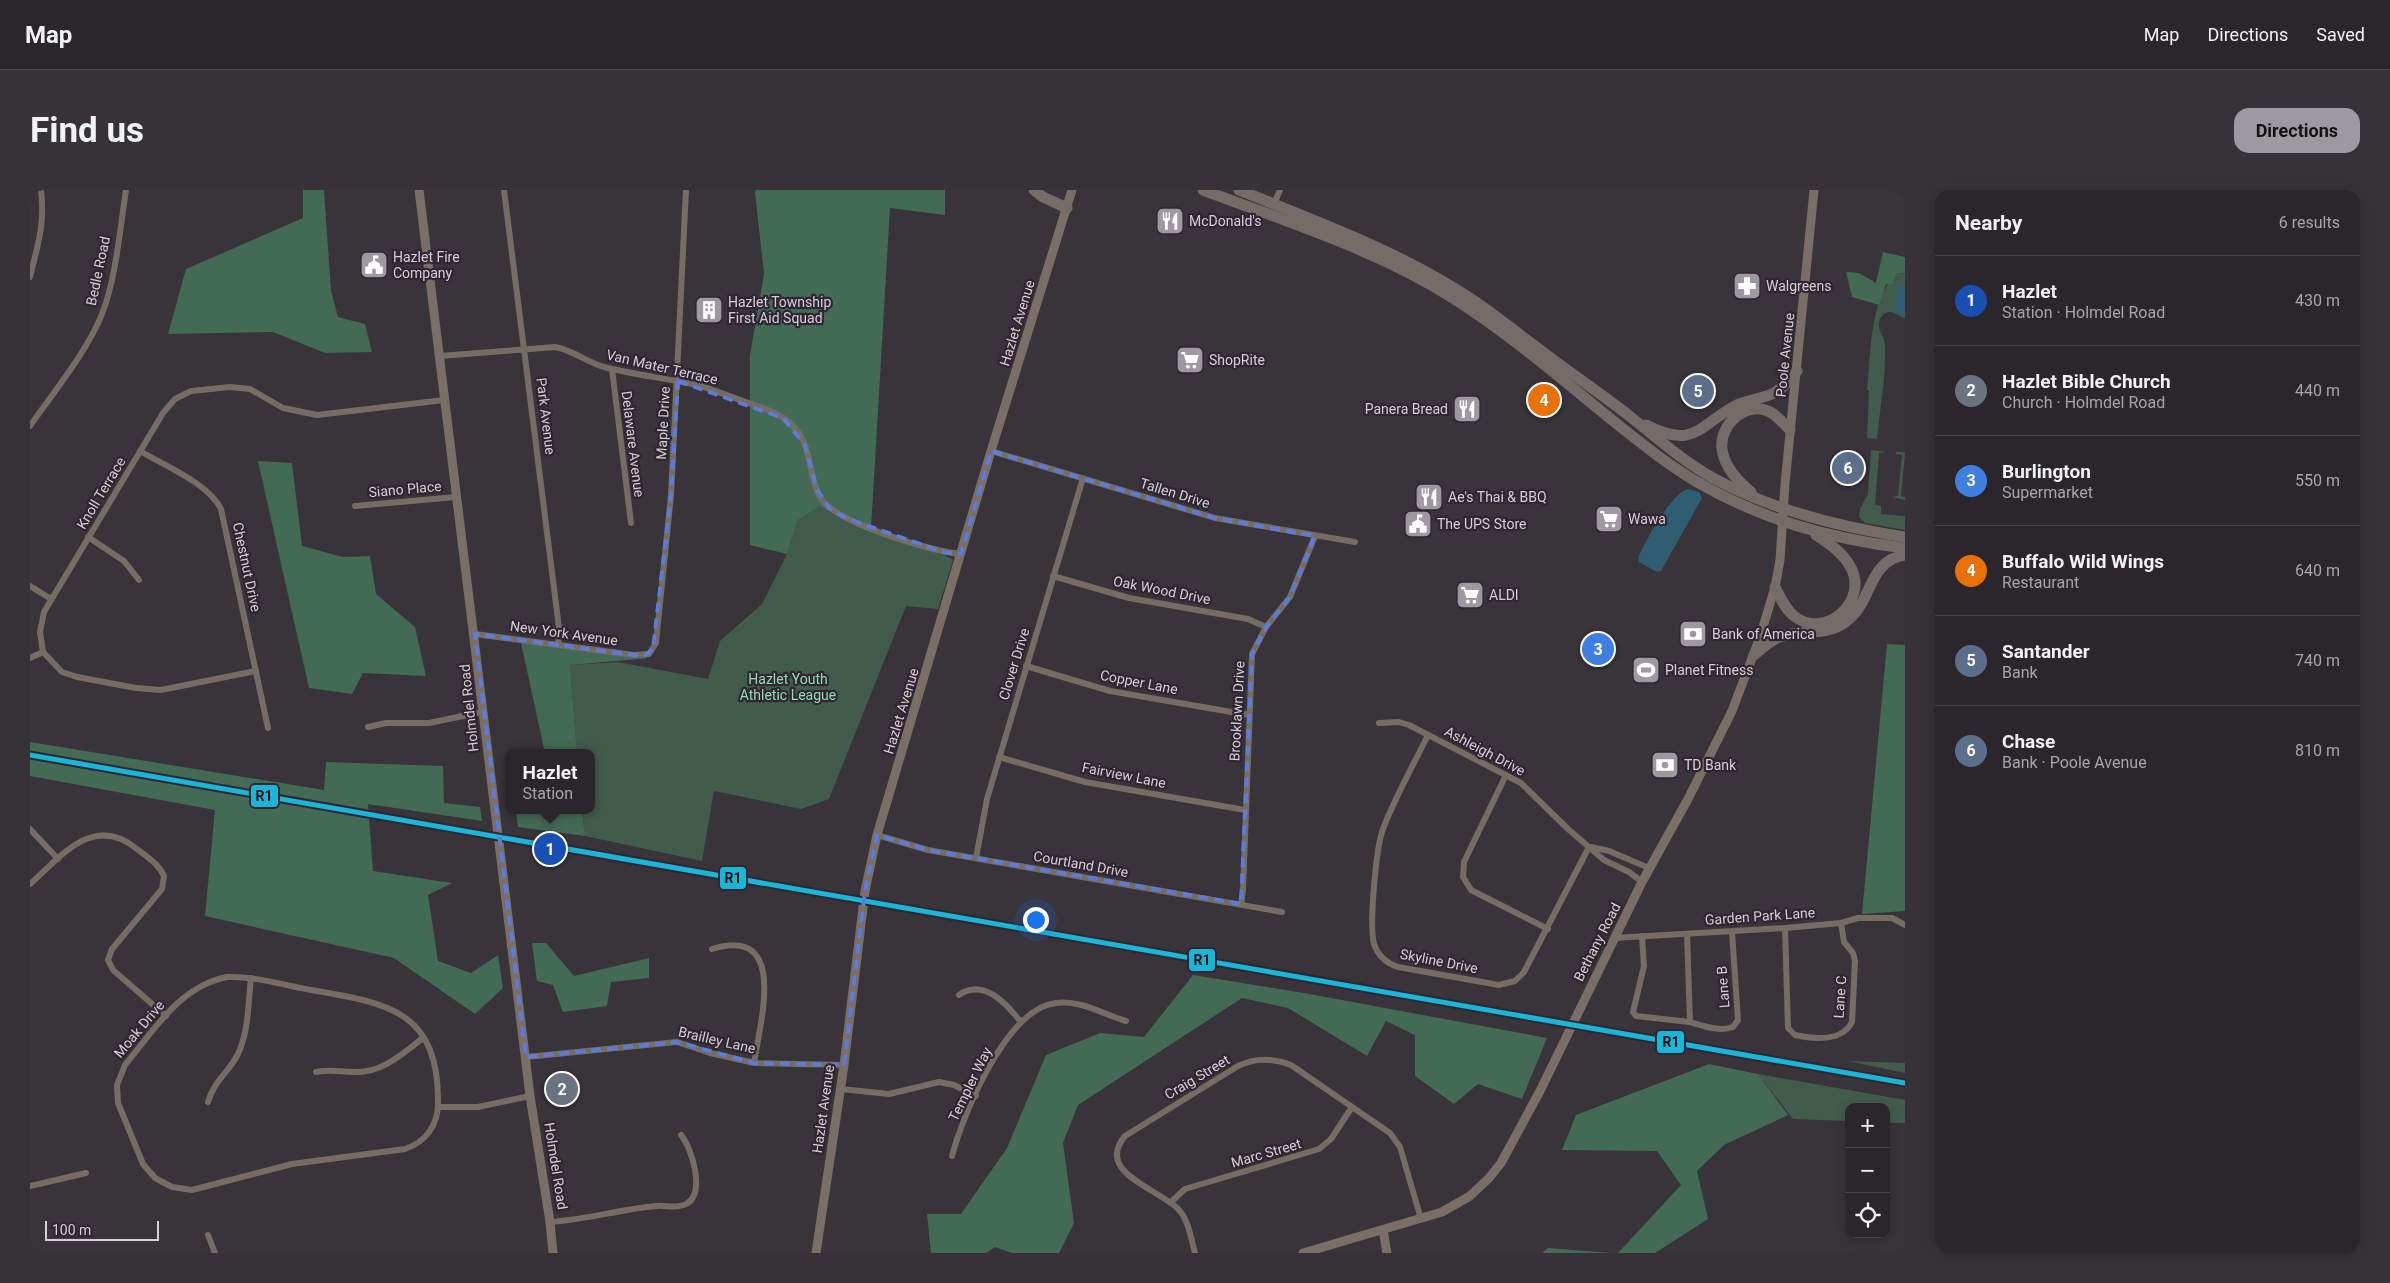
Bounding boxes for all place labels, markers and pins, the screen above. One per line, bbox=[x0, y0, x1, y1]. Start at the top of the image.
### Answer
restaurant icon: McDonald's bbox=[1155, 206, 1185, 236]
place label: McDonald's bbox=[1189, 213, 1262, 229]
place label: Hazlet Fire Company bbox=[393, 249, 460, 281]
public building icon: Hazlet Fire Company bbox=[359, 250, 389, 280]
pharmacy icon: Walgreens bbox=[1732, 271, 1762, 301]
place label: Walgreens bbox=[1766, 278, 1832, 294]
place label: Hazlet Township First Aid Squad bbox=[728, 294, 831, 326]
building icon: Hazlet Township First Aid Squad bbox=[694, 295, 724, 325]
supermarket icon: ShopRite bbox=[1175, 345, 1205, 375]
place label: ShopRite bbox=[1209, 352, 1265, 368]
pin: 5 bbox=[1682, 372, 1714, 410]
pin: 4 bbox=[1528, 381, 1560, 419]
restaurant icon: Panera Bread bbox=[1452, 394, 1482, 424]
place label: Panera Bread bbox=[1365, 401, 1448, 417]
pin: 6 bbox=[1832, 449, 1864, 487]
restaurant icon: Ae's Thai & BBQ bbox=[1414, 482, 1444, 512]
place label: Ae's Thai & BBQ bbox=[1448, 489, 1547, 505]
supermarket icon: Wawa bbox=[1594, 504, 1624, 534]
public building icon: The UPS Store bbox=[1403, 509, 1433, 539]
place label: Wawa bbox=[1628, 511, 1666, 527]
place label: The UPS Store bbox=[1437, 516, 1526, 532]
supermarket icon: ALDI bbox=[1455, 580, 1485, 610]
place label: ALDI bbox=[1489, 587, 1519, 603]
bank icon: Bank of America bbox=[1678, 619, 1708, 649]
place label: Bank of America bbox=[1712, 626, 1815, 642]
pin: 3 bbox=[1582, 630, 1614, 668]
sports icon: Planet Fitness bbox=[1631, 655, 1661, 685]
place label: Planet Fitness bbox=[1665, 662, 1753, 678]
bank icon: TD Bank bbox=[1650, 750, 1680, 780]
place label: TD Bank bbox=[1684, 757, 1737, 773]
pin: 1 bbox=[534, 830, 566, 868]
pin: 2 bbox=[546, 1070, 578, 1108]

